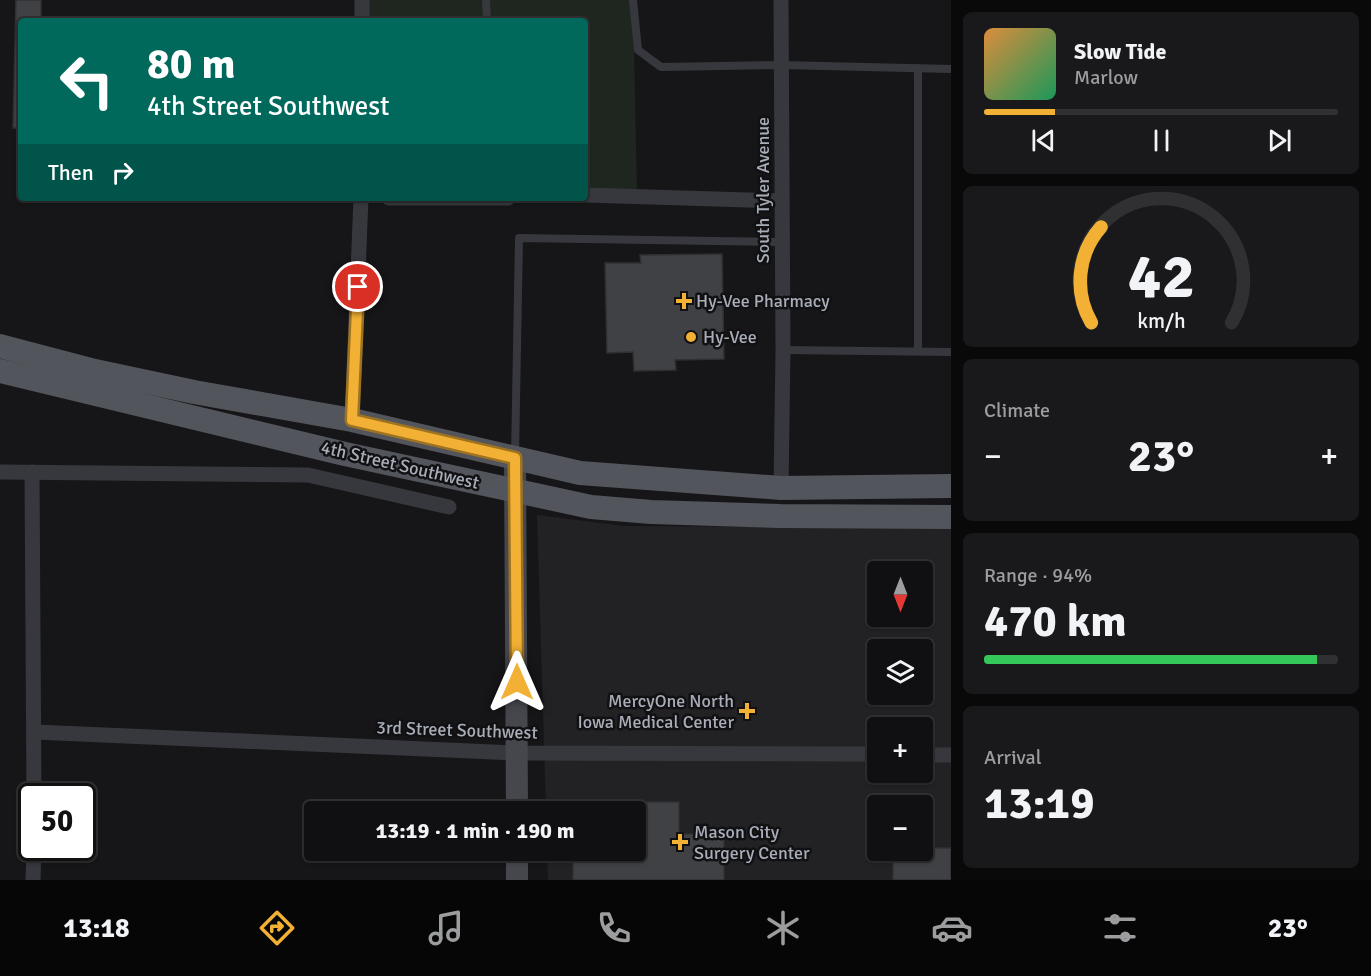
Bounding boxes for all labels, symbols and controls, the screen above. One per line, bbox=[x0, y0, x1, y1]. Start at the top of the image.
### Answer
text: Slow Tide bbox=[1074, 38, 1166, 65]
text: 80 m bbox=[147, 39, 236, 90]
icon: left bbox=[48, 42, 126, 120]
text: Marlow bbox=[1074, 65, 1138, 90]
text: 4th Street Southwest bbox=[147, 90, 389, 123]
street label: South Tyler Avenue bbox=[752, 117, 774, 263]
icon: previous bbox=[1027, 124, 1060, 157]
icon: pause bbox=[1145, 124, 1178, 157]
icon: next bbox=[1263, 124, 1296, 157]
icon: right bbox=[106, 156, 139, 189]
text: Then bbox=[48, 159, 94, 186]
text: 42 bbox=[1127, 239, 1195, 316]
pin bbox=[332, 261, 383, 312]
icon: arrive bbox=[341, 270, 374, 303]
place label: Hy-Vee Pharmacy bbox=[696, 290, 830, 312]
marker: Hy-Vee Pharmacy bbox=[677, 294, 691, 308]
text: km/h bbox=[1137, 309, 1185, 335]
place label: Hy-Vee bbox=[703, 326, 757, 348]
marker: Hy-Vee bbox=[684, 330, 698, 344]
text: Climate bbox=[984, 398, 1050, 423]
text: 23° bbox=[1128, 429, 1194, 484]
street label: 4th Street Southwest bbox=[319, 436, 481, 494]
text: − bbox=[984, 436, 1002, 477]
text: + bbox=[1320, 436, 1338, 477]
north arrow bbox=[867, 561, 933, 627]
map controls bbox=[867, 561, 933, 861]
text: Range · 94% bbox=[984, 563, 1092, 588]
text: 470 km bbox=[984, 594, 1127, 649]
button: layers bbox=[867, 639, 933, 705]
position arrow bbox=[485, 650, 549, 714]
place label: MercyOne North Iowa Medical Center bbox=[578, 690, 734, 733]
marker: MercyOne North Iowa Medical Center bbox=[738, 702, 756, 720]
street label: 3rd Street Southwest bbox=[376, 716, 538, 744]
button: + bbox=[867, 717, 933, 783]
text: Arrival bbox=[984, 745, 1042, 770]
text: 13:19 bbox=[984, 776, 1094, 831]
speed limit sign: 50 bbox=[18, 783, 96, 861]
button: − bbox=[867, 795, 933, 861]
text: 13:19 · 1 min · 190 m bbox=[375, 817, 575, 844]
place label: Mason City Surgery Center bbox=[694, 821, 810, 864]
marker: Mason City Surgery Center bbox=[671, 833, 689, 851]
icon: directions bbox=[256, 907, 298, 949]
icon: music bbox=[425, 907, 467, 949]
icon: phone bbox=[593, 907, 635, 949]
icon: climate bbox=[762, 907, 804, 949]
icon: car bbox=[931, 907, 973, 949]
icon: filters bbox=[1099, 907, 1141, 949]
text: 13:18 bbox=[63, 912, 130, 945]
text: 23° bbox=[1268, 912, 1308, 945]

